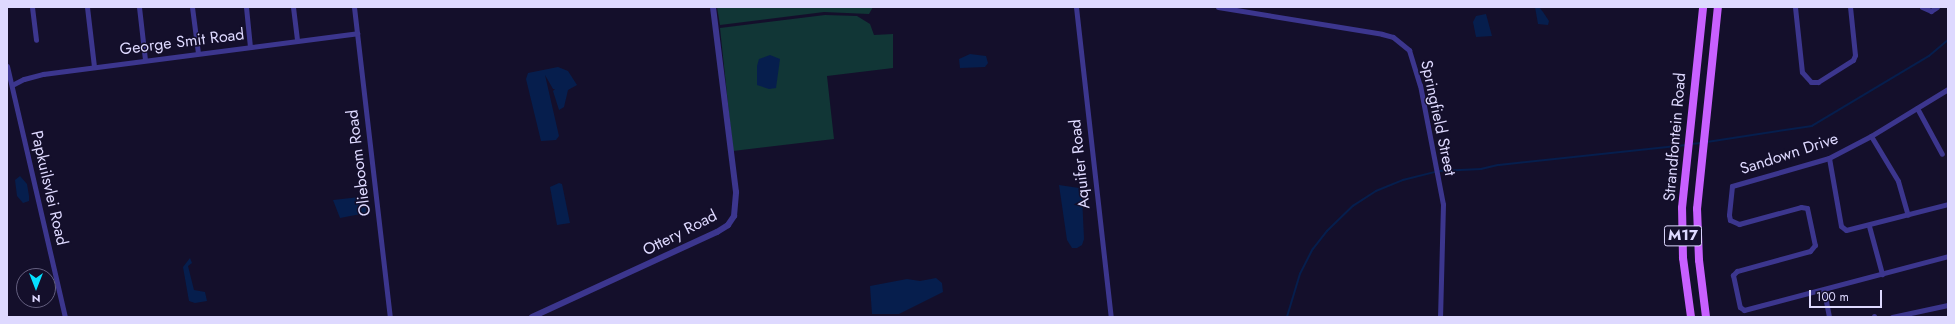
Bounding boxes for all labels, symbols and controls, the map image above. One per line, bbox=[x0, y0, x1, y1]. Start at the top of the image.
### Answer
street label: George Smit Road bbox=[119, 25, 245, 59]
street label: Springfield Street bbox=[1416, 58, 1460, 178]
street label: Strandfontein Road bbox=[1660, 72, 1690, 202]
street label: Olieboom Road bbox=[343, 109, 375, 217]
street label: Aquifer Road bbox=[1066, 118, 1094, 210]
street label: Papkuilsvlei Road bbox=[26, 129, 72, 247]
street label: Sandown Drive bbox=[1737, 129, 1841, 179]
street label: Ottery Road bbox=[640, 206, 720, 260]
road number: M17 bbox=[1663, 223, 1703, 249]
north arrow bbox=[16, 268, 56, 308]
scale bar bbox=[1811, 282, 1884, 308]
text: 100 m bbox=[1816, 288, 1849, 306]
text: N bbox=[32, 291, 40, 307]

